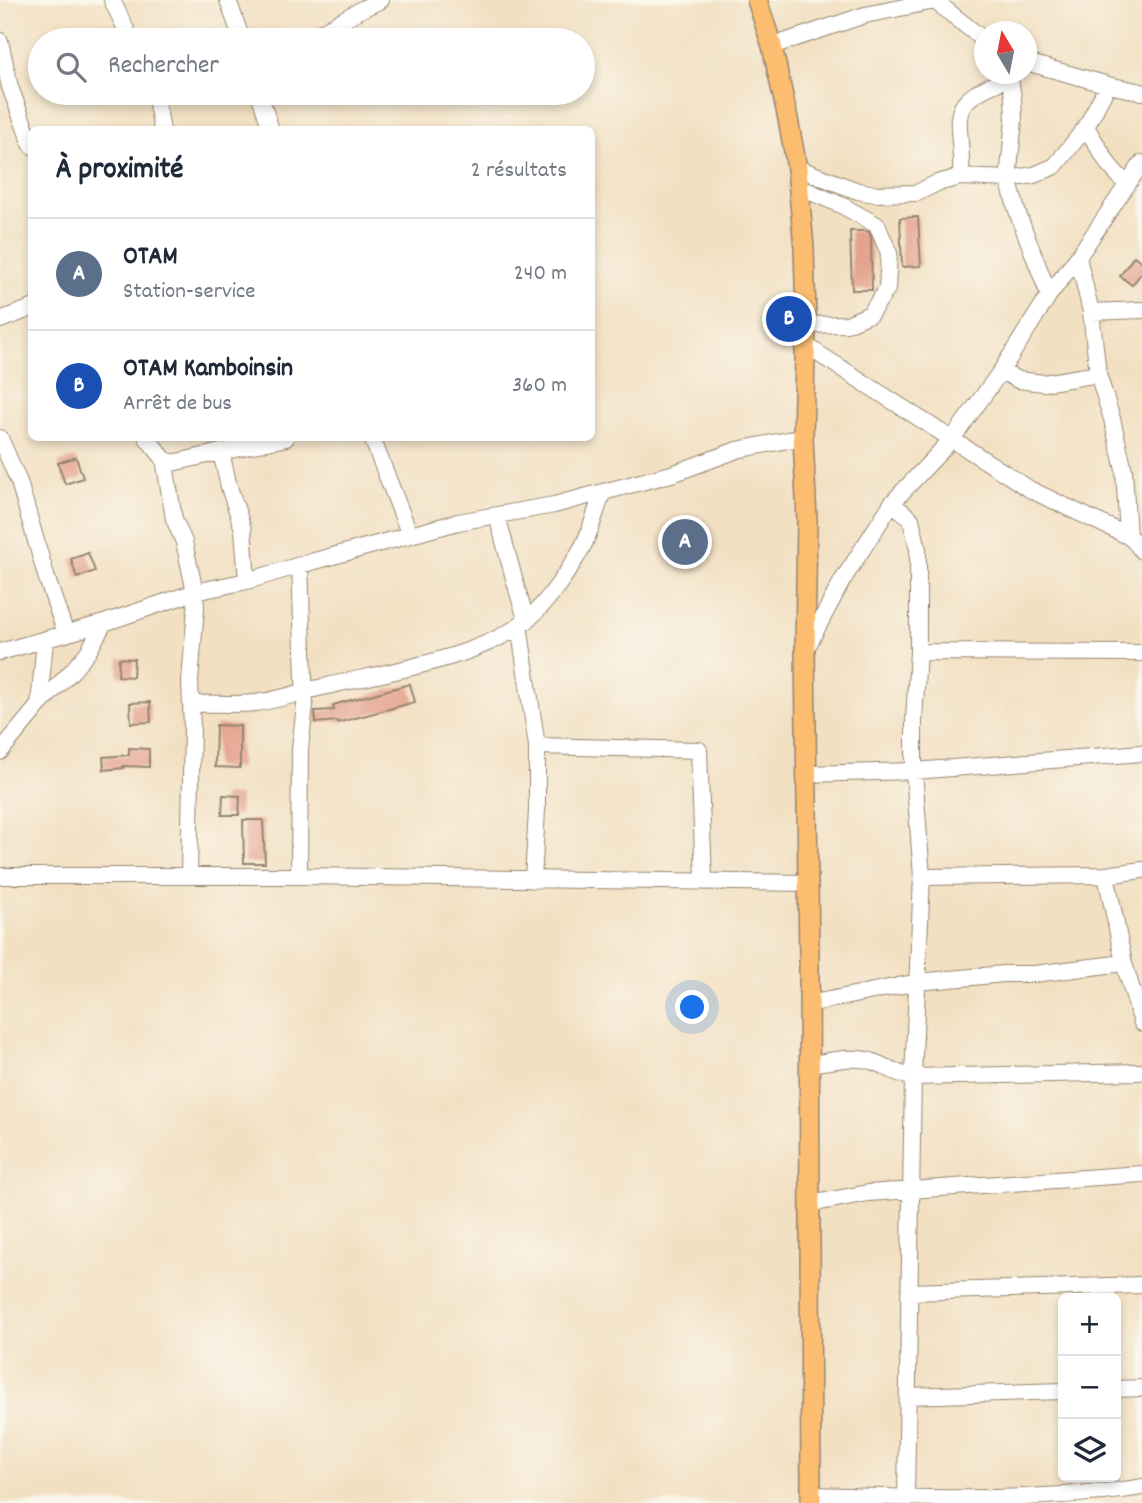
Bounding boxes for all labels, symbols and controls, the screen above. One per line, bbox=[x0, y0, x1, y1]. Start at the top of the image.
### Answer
north arrow bbox=[974, 21, 1037, 84]
search box bbox=[28, 28, 595, 105]
icon: search bbox=[52, 48, 90, 86]
text: Rechercher bbox=[108, 48, 219, 85]
text: À proximité bbox=[56, 150, 183, 193]
text: 2 résultats bbox=[471, 155, 567, 188]
text: OTAM bbox=[123, 239, 178, 276]
text: A bbox=[73, 258, 85, 291]
text: 240 m bbox=[514, 258, 567, 291]
text: Station-service bbox=[123, 276, 255, 309]
pin: B bbox=[766, 293, 812, 345]
text: OTAM Kamboinsin bbox=[123, 351, 293, 388]
text: B bbox=[74, 370, 84, 403]
text: 360 m bbox=[512, 370, 567, 403]
text: Arrêt de bus bbox=[123, 388, 232, 421]
pin: A bbox=[662, 516, 708, 568]
your location bbox=[675, 990, 709, 1024]
map controls bbox=[1058, 1293, 1121, 1482]
button: + bbox=[1058, 1293, 1121, 1356]
button: − bbox=[1058, 1356, 1121, 1419]
button: layers bbox=[1058, 1419, 1121, 1482]

